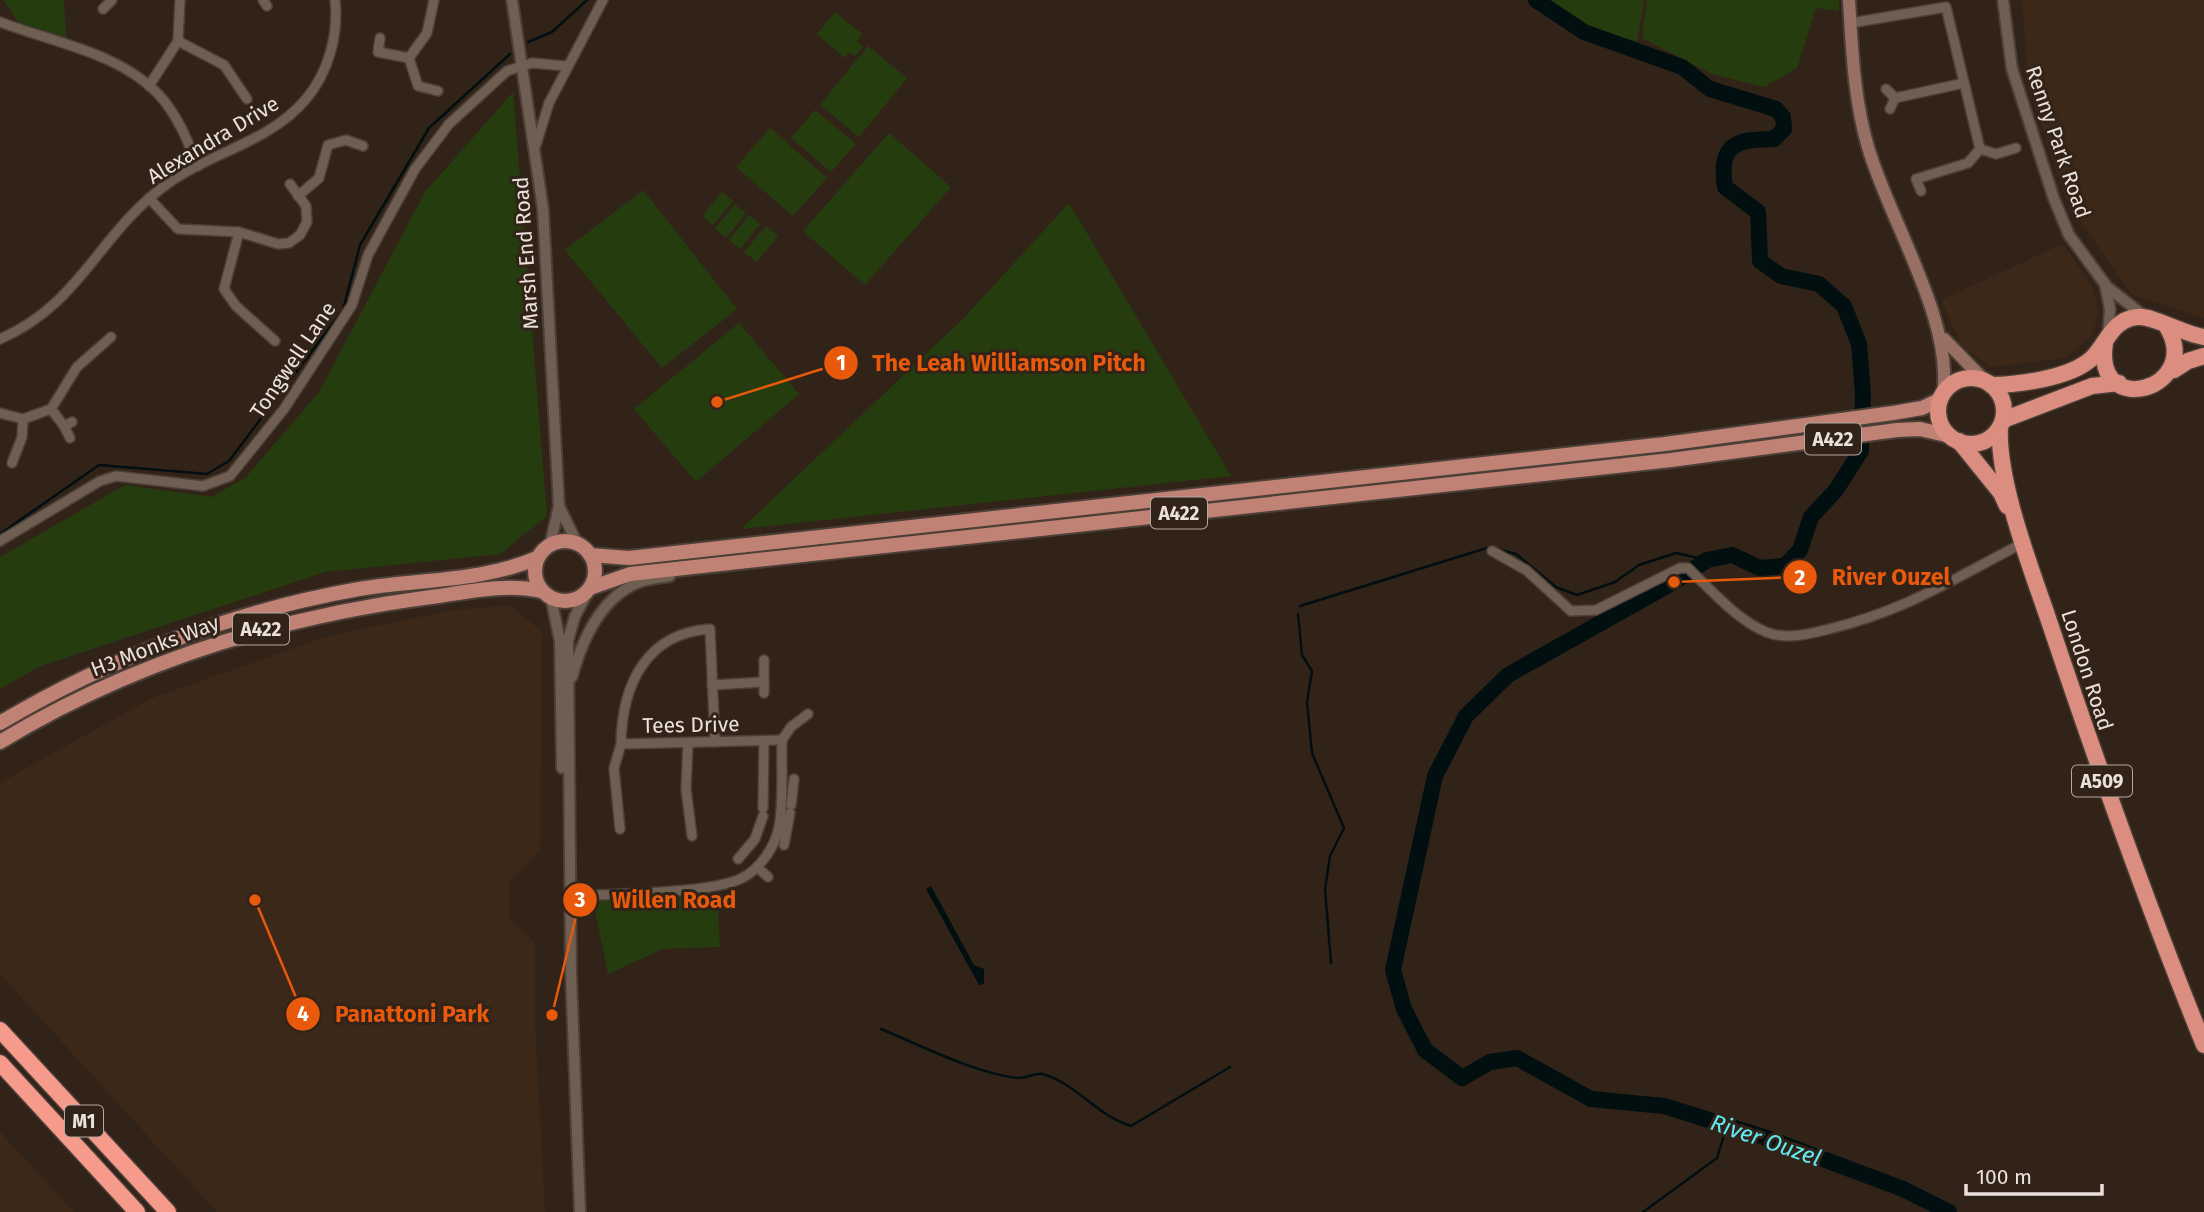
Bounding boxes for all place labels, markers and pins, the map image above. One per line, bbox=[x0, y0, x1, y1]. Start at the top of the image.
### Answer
callout: The Leah Williamson Pitch bbox=[823, 341, 1159, 385]
callout: River Ouzel bbox=[1783, 555, 1965, 599]
callout: Willen Road bbox=[562, 878, 750, 922]
callout: Panattoni Park bbox=[286, 992, 503, 1036]

